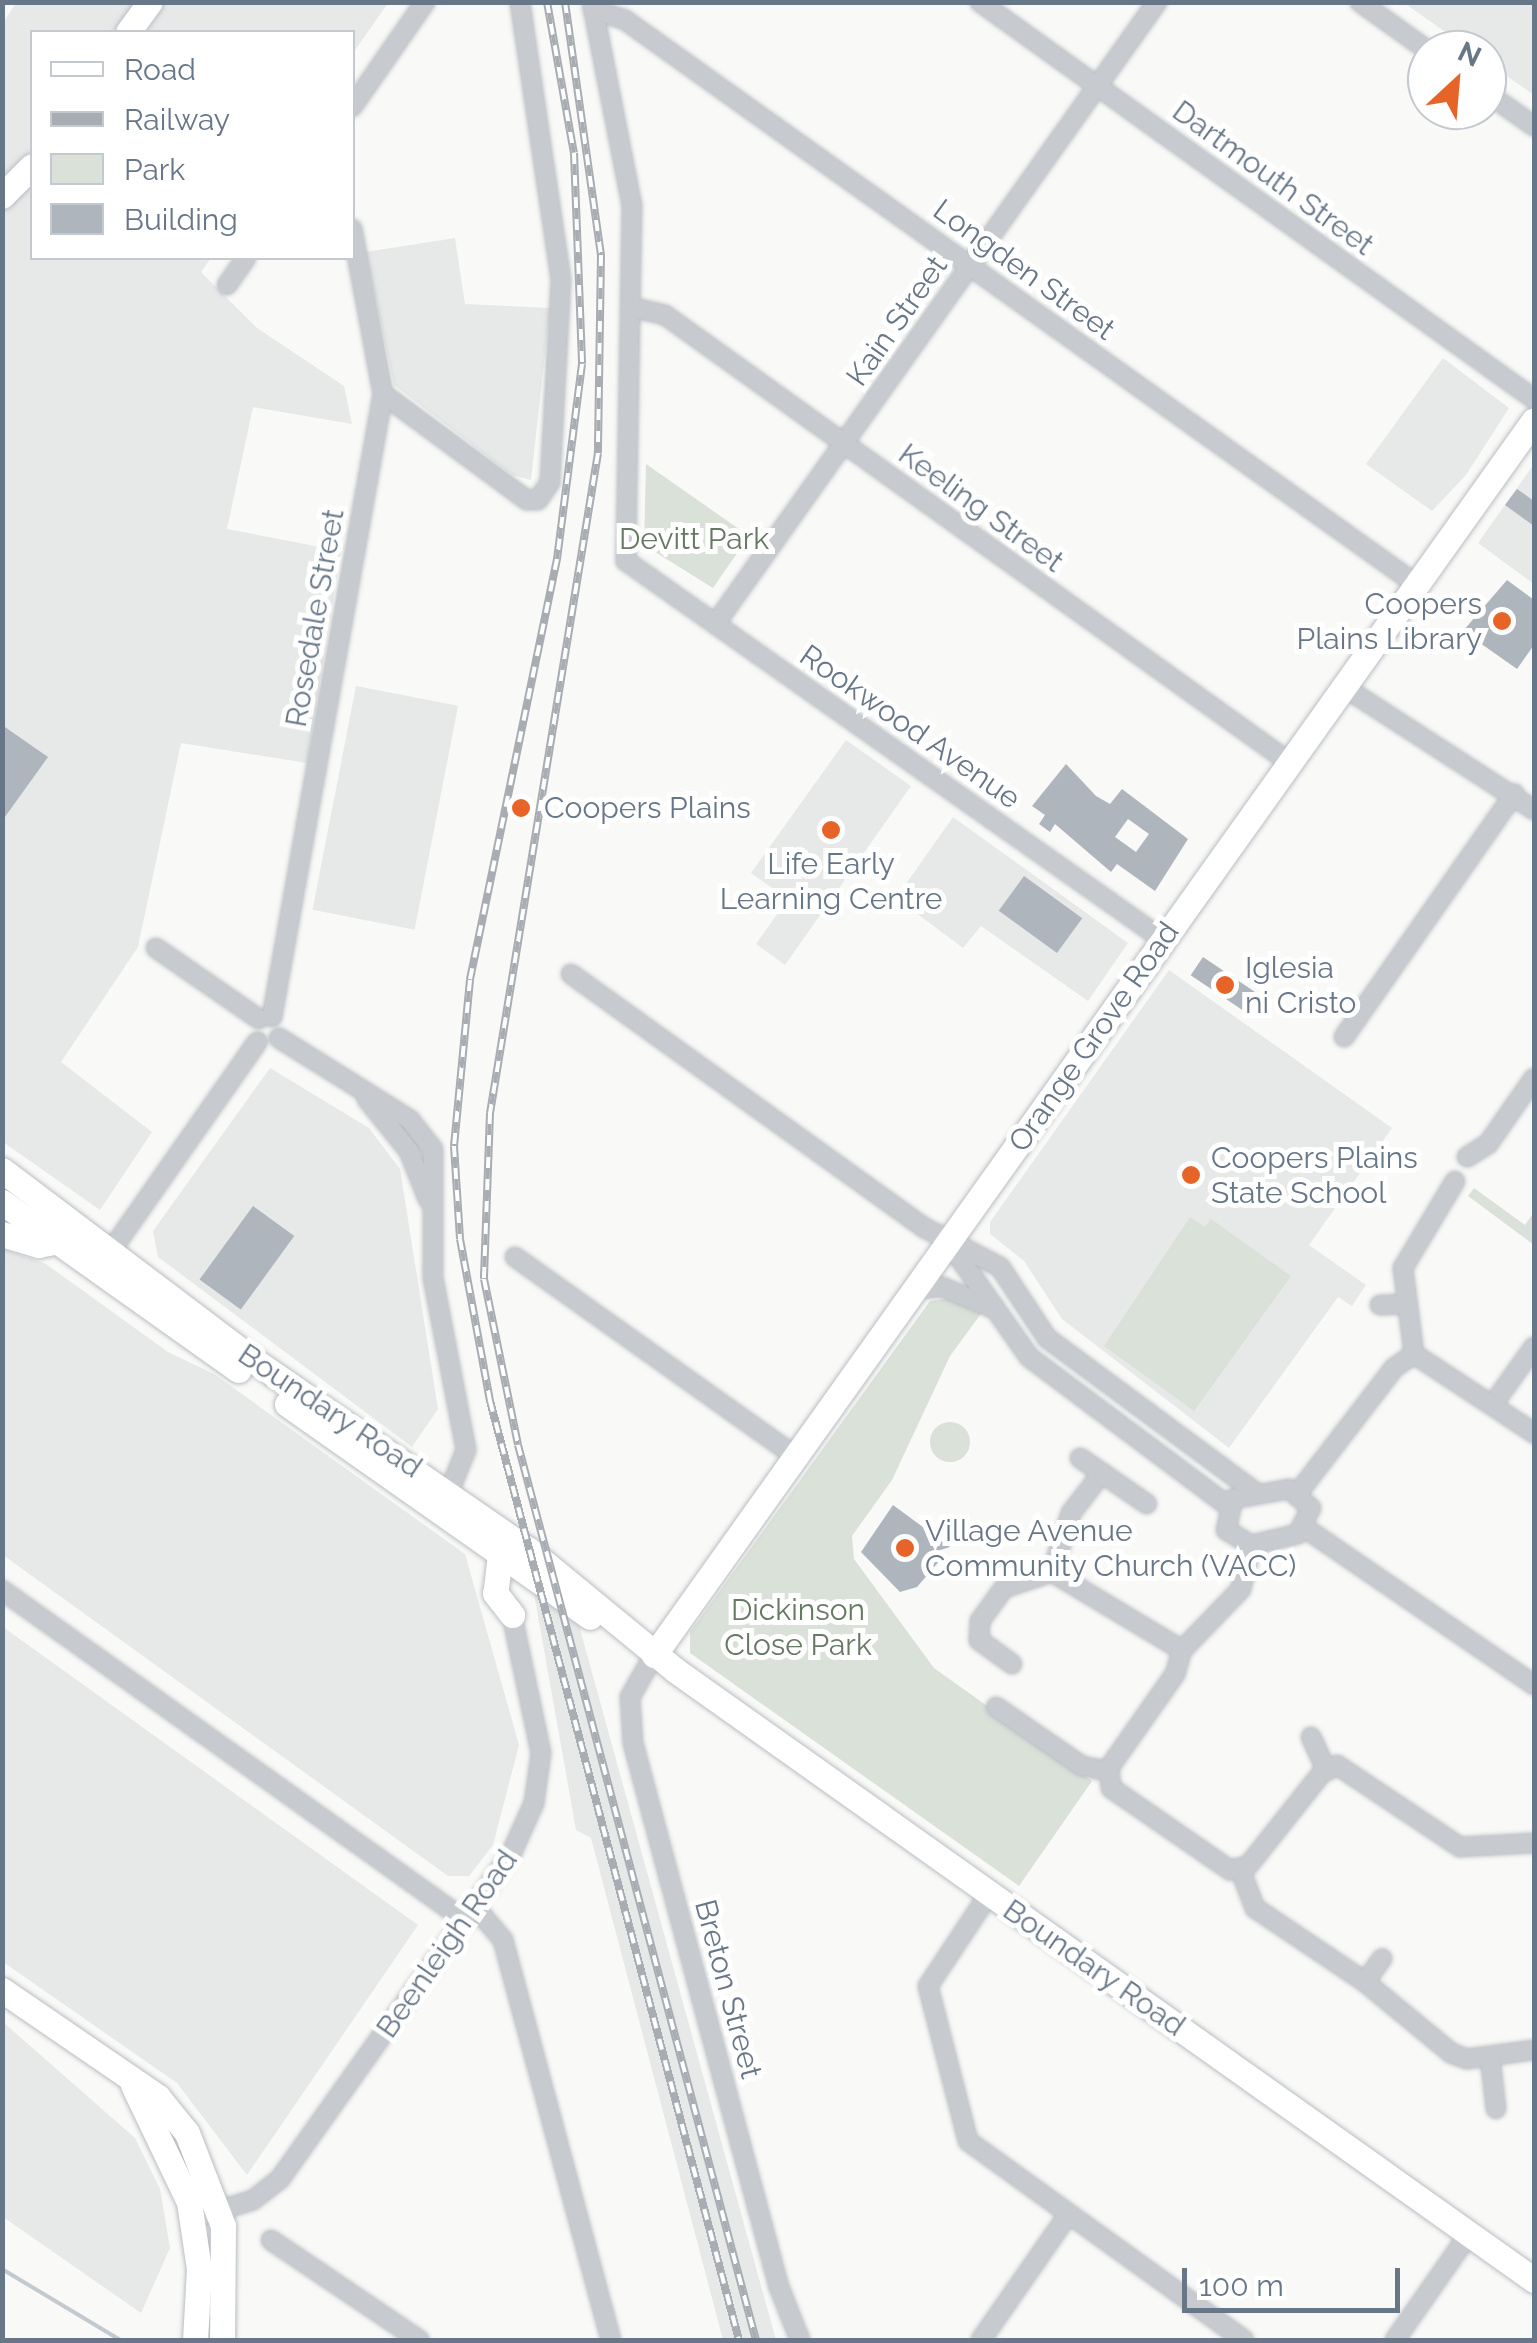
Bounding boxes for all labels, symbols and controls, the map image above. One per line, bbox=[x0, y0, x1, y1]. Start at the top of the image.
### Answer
legend bbox=[30, 30, 355, 260]
north arrow bbox=[1407, 30, 1507, 130]
text: N bbox=[1453, 35, 1486, 74]
text: Road bbox=[124, 52, 196, 87]
street label: Dartmouth Street bbox=[1165, 93, 1381, 263]
text: Railway bbox=[124, 102, 230, 137]
text: Park bbox=[124, 152, 185, 187]
street label: Longden Street bbox=[926, 192, 1122, 348]
text: Building bbox=[124, 202, 238, 237]
street label: Kain Street bbox=[839, 249, 955, 393]
street label: Keeling Street bbox=[891, 436, 1071, 580]
street label: Rosedale Street bbox=[278, 506, 352, 730]
park label: Devitt Park bbox=[619, 521, 769, 557]
place label: Coopers Plains Library bbox=[1297, 586, 1482, 656]
marker: Coopers Plains Library bbox=[1491, 610, 1513, 632]
street label: Rookwood Avenue bbox=[792, 637, 1028, 817]
place label: Coopers Plains bbox=[544, 790, 751, 826]
marker: Coopers Plains bbox=[508, 795, 534, 821]
marker: Life Early Learning Centre bbox=[820, 819, 842, 841]
place label: Life Early Learning Centre bbox=[720, 846, 942, 916]
street label: Orange Grove Road bbox=[1001, 915, 1187, 1159]
place label: Iglesia ni Cristo bbox=[1245, 950, 1356, 1020]
marker: Iglesia ni Cristo bbox=[1214, 974, 1236, 996]
place label: Coopers Plains State School bbox=[1211, 1140, 1418, 1210]
marker: Coopers Plains State School bbox=[1180, 1164, 1202, 1186]
street label: Boundary Road bbox=[231, 1336, 429, 1486]
place label: Village Avenue Community Church (VACC) bbox=[925, 1513, 1297, 1584]
marker: Village Avenue Community Church (VACC) bbox=[894, 1537, 916, 1559]
park label: Dickinson Close Park bbox=[724, 1592, 872, 1662]
street label: Beenleigh Road bbox=[369, 1843, 525, 2045]
street label: Boundary Road bbox=[996, 1892, 1192, 2044]
street label: Breton Street bbox=[687, 1896, 769, 2082]
scale bar bbox=[1187, 2248, 1404, 2310]
text: 100 m bbox=[1199, 2268, 1284, 2303]

